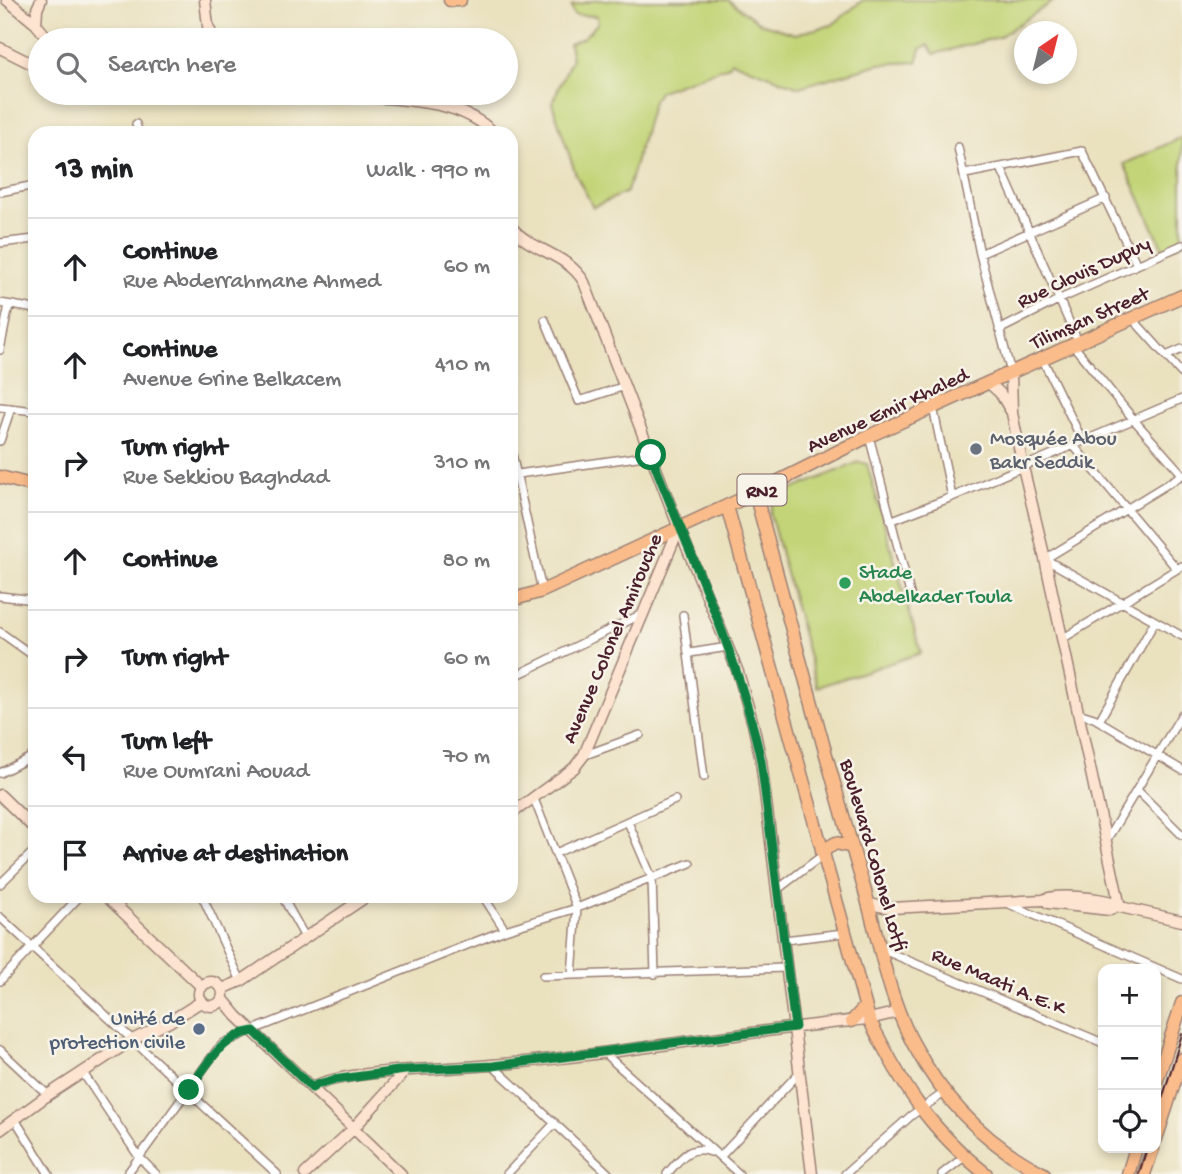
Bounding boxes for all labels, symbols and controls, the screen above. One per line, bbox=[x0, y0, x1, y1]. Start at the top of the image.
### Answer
north arrow bbox=[1014, 21, 1077, 84]
search box bbox=[28, 28, 518, 105]
icon: search bbox=[52, 48, 90, 86]
text: Search here bbox=[108, 51, 236, 82]
text: 13 min bbox=[56, 154, 133, 189]
text: Walk · 990 m bbox=[366, 158, 490, 185]
street label: Rue Clovis Dupuy bbox=[1014, 232, 1155, 316]
text: Continue bbox=[123, 238, 217, 269]
icon: ahead bbox=[56, 248, 94, 286]
text: 60 m bbox=[444, 254, 490, 281]
text: Rue Abderrahmane Ahmed bbox=[123, 269, 381, 296]
street label: Tilimsan Street bbox=[1026, 282, 1156, 358]
text: Continue bbox=[123, 336, 217, 367]
icon: ahead bbox=[56, 346, 94, 384]
text: 410 m bbox=[435, 352, 490, 379]
street label: Avenue Emir Khaled bbox=[804, 363, 975, 461]
text: Avenue Grine Belkacem bbox=[123, 367, 341, 394]
place label: Mosquée Abou Bakr Seddik bbox=[989, 428, 1117, 477]
text: Turn right bbox=[123, 434, 227, 465]
route start bbox=[635, 439, 666, 470]
marker: Mosquée Abou Bakr Seddik bbox=[968, 441, 984, 457]
icon: right bbox=[56, 444, 94, 482]
text: 310 m bbox=[434, 450, 490, 477]
text: Rue Sekkiou Baghdad bbox=[123, 465, 329, 492]
road number: RN2 bbox=[738, 475, 786, 505]
street label: Avenue Colonel Amirouche bbox=[559, 530, 670, 748]
icon: ahead bbox=[56, 542, 94, 580]
text: Continue bbox=[123, 546, 217, 577]
text: 80 m bbox=[443, 548, 490, 575]
place label: Stade Abdelkader Toula bbox=[859, 562, 1013, 611]
marker: Stade Abdelkader Toula bbox=[837, 575, 853, 591]
icon: right bbox=[56, 640, 94, 678]
text: Turn right bbox=[123, 644, 227, 675]
text: 60 m bbox=[444, 646, 490, 673]
text: Turn left bbox=[123, 728, 211, 759]
icon: left bbox=[56, 738, 94, 776]
text: 70 m bbox=[443, 744, 490, 771]
street label: Boulevard Colonel Lotfi bbox=[832, 756, 911, 955]
text: Rue Oumrani Aouad bbox=[123, 759, 309, 786]
icon: arrive bbox=[56, 836, 94, 874]
text: Arrive at destination bbox=[123, 840, 348, 871]
street label: Rue Maati A.E.K bbox=[927, 944, 1071, 1024]
map controls bbox=[1098, 964, 1161, 1153]
button: + bbox=[1098, 964, 1161, 1027]
place label: Unité de protection civile bbox=[49, 1008, 186, 1057]
marker: Unité de protection civile bbox=[191, 1021, 207, 1037]
button: − bbox=[1098, 1027, 1161, 1090]
route end bbox=[173, 1074, 204, 1105]
button: locate bbox=[1098, 1090, 1161, 1153]

